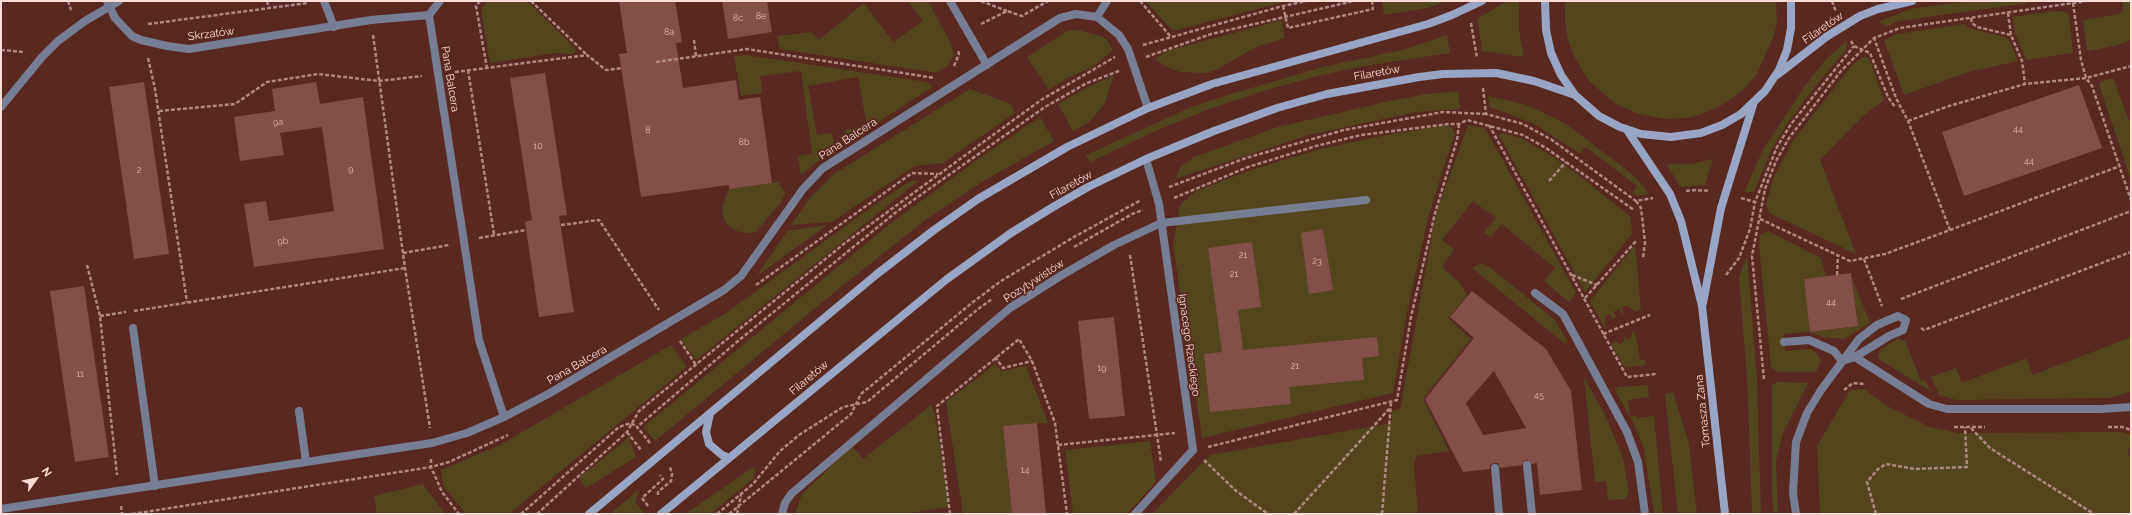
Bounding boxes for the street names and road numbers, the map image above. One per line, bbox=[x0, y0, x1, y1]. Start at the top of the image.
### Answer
street label: Filaretów bbox=[1800, 9, 1846, 47]
street label: Skrzatów bbox=[187, 25, 235, 43]
street label: Pana Balcera bbox=[438, 45, 462, 113]
street label: Filaretów bbox=[1353, 62, 1401, 84]
street label: Pana Balcera bbox=[816, 115, 880, 163]
street label: Filaretów bbox=[1047, 168, 1095, 202]
street label: Pozytywistów bbox=[1001, 256, 1067, 306]
street label: Ignacego Rzeckiego bbox=[1175, 293, 1203, 397]
street label: Pana Balcera bbox=[545, 343, 609, 387]
street label: Filaretów bbox=[787, 358, 831, 398]
street label: Tomasza Zana bbox=[1693, 374, 1713, 448]

